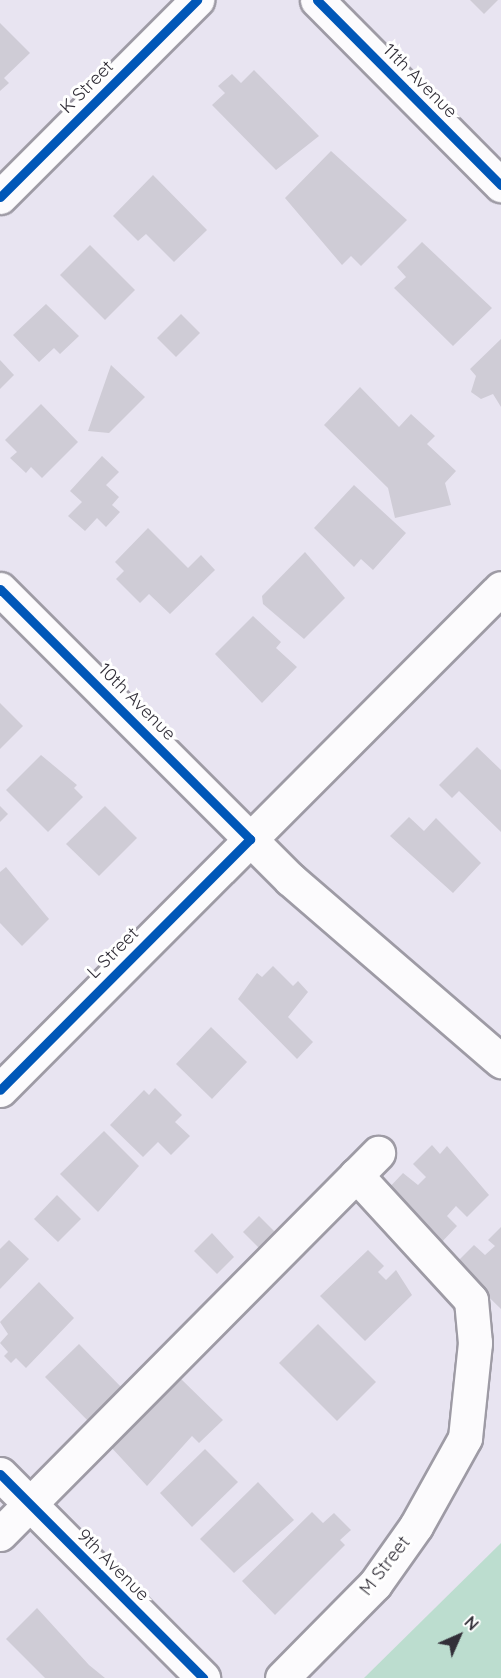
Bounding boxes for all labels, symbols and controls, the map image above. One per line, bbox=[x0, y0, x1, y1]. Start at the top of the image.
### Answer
street label: 11th Avenue bbox=[378, 39, 462, 123]
street label: K Street bbox=[56, 56, 118, 118]
street label: 10th Avenue bbox=[94, 659, 180, 745]
street label: L Street bbox=[83, 923, 143, 983]
street label: 9th Avenue bbox=[73, 1525, 153, 1605]
street label: M Street bbox=[355, 1532, 415, 1600]
north arrow bbox=[429, 1606, 489, 1666]
text: N bbox=[460, 1612, 483, 1634]

